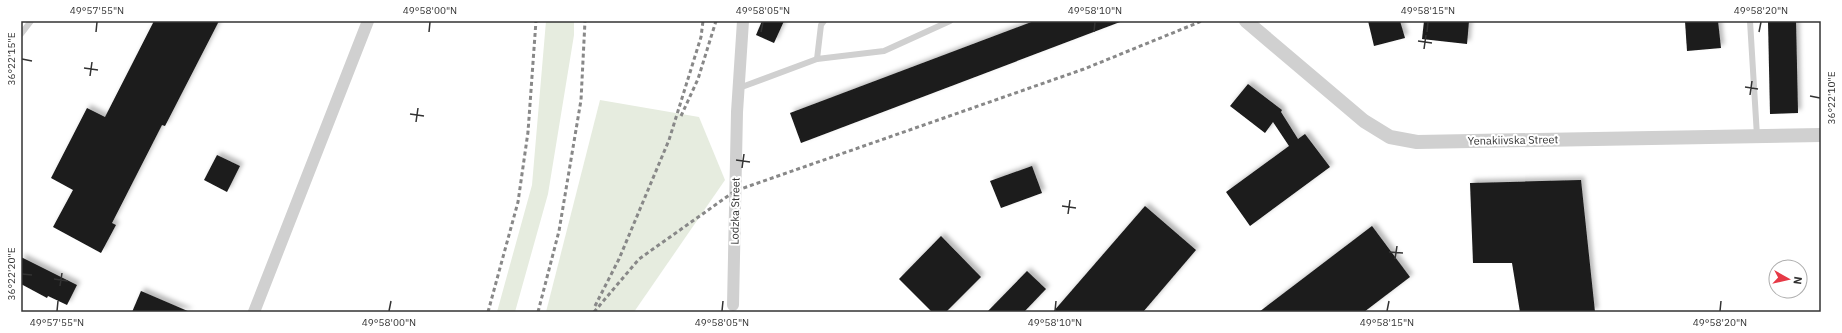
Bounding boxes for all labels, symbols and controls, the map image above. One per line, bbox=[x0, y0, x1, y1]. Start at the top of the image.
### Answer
text: 49°57'55"N bbox=[70, 4, 124, 17]
text: 49°58'00"N bbox=[403, 4, 457, 17]
text: 49°58'05"N bbox=[736, 4, 790, 17]
text: 49°58'10"N bbox=[1068, 4, 1122, 17]
text: 49°58'15"N bbox=[1401, 4, 1455, 17]
text: 49°58'20"N bbox=[1734, 4, 1788, 17]
text: 36°22'15"E bbox=[5, 32, 18, 86]
text: 36°22'10"E bbox=[1825, 71, 1838, 125]
street label: Yenakiivska Street bbox=[1468, 132, 1559, 148]
street label: Lodzka Street bbox=[727, 177, 743, 245]
text: 36°22'20"E bbox=[5, 247, 18, 301]
north arrow bbox=[1768, 259, 1808, 299]
text: N bbox=[1790, 275, 1805, 285]
text: 49°57'55"N bbox=[30, 316, 84, 329]
text: 49°58'00"N bbox=[362, 316, 416, 329]
text: 49°58'05"N bbox=[695, 316, 749, 329]
text: 49°58'10"N bbox=[1028, 316, 1082, 329]
text: 49°58'15"N bbox=[1360, 316, 1414, 329]
text: 49°58'20"N bbox=[1693, 316, 1747, 329]

